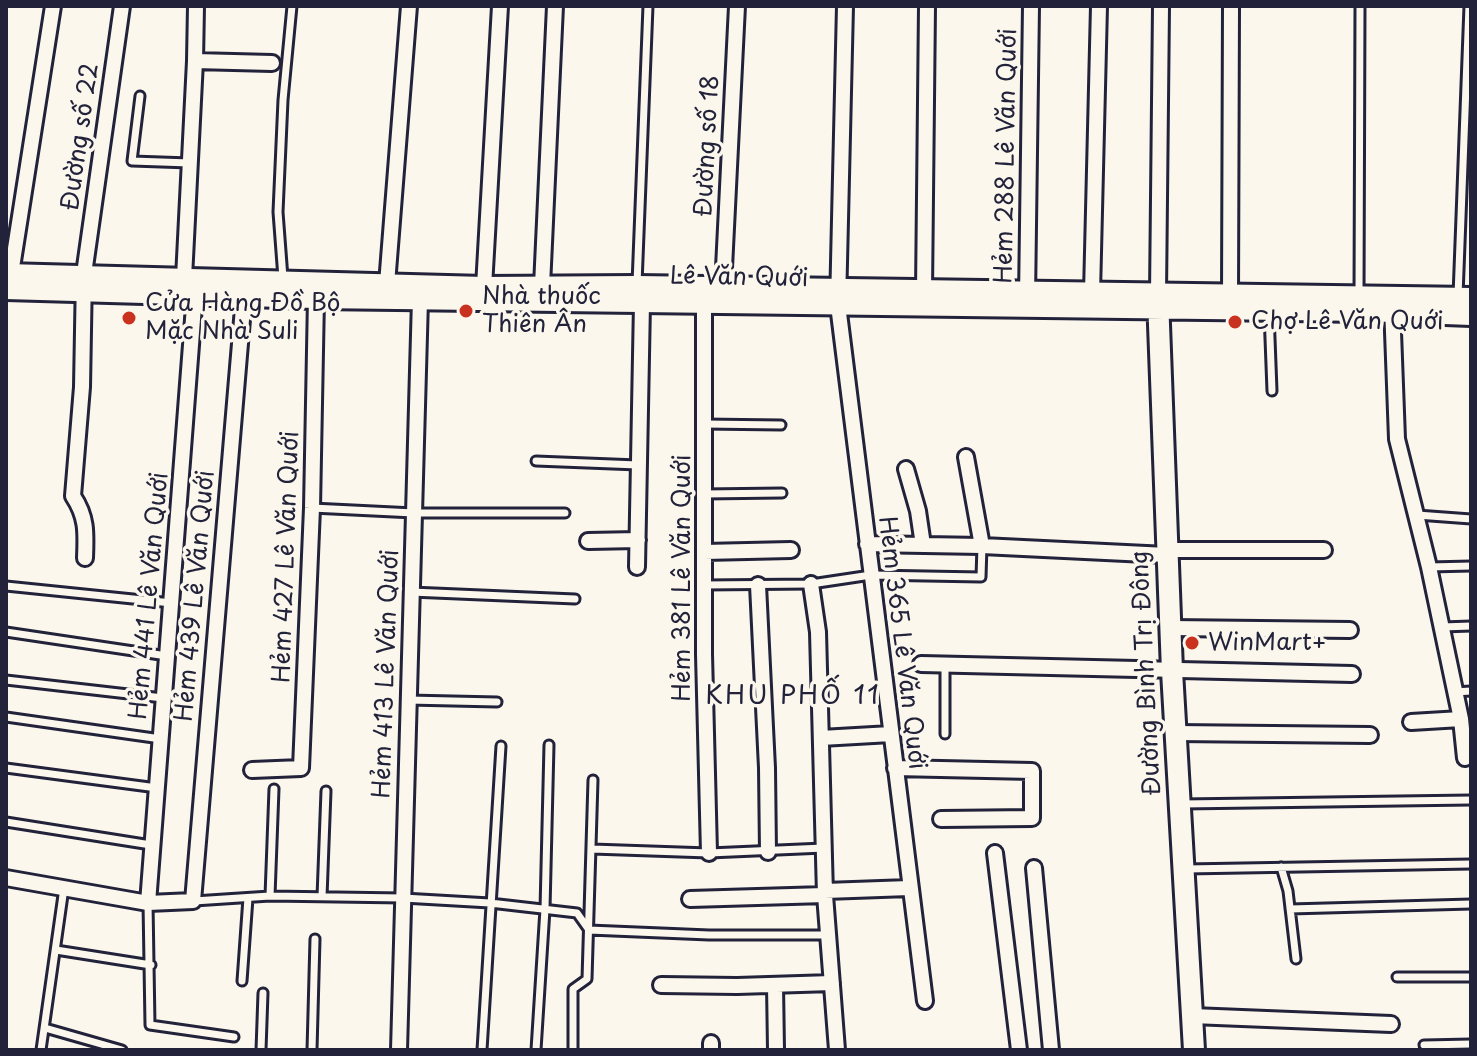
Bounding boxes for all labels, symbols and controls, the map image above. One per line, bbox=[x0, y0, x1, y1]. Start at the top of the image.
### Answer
street label: Hẻm 288 Lê Văn Quới bbox=[990, 28, 1024, 284]
street label: Đường số 22 bbox=[56, 61, 106, 213]
street label: Đường số 18 bbox=[690, 74, 726, 218]
street label: Lê Văn Quới bbox=[669, 262, 809, 294]
place label: Nhà thuốc Thiên Ân bbox=[482, 283, 601, 339]
place label: Cửa Hàng Đồ Bộ Mặc Nhà Suli bbox=[145, 290, 340, 346]
marker: Nhà thuốc Thiên Ân bbox=[457, 302, 475, 320]
place label: Chợ Lê Văn Quới bbox=[1251, 308, 1444, 336]
marker: Cửa Hàng Đồ Bộ Mặc Nhà Suli bbox=[120, 309, 138, 327]
marker: Chợ Lê Văn Quới bbox=[1226, 313, 1244, 331]
street label: Hẻm 427 Lê Văn Quới bbox=[268, 430, 306, 684]
street label: Hẻm 381 Lê Văn Quới bbox=[669, 454, 697, 702]
street label: Hẻm 439 Lê Văn Quới bbox=[171, 469, 221, 723]
street label: Hẻm 441 Lê Văn Quới bbox=[125, 471, 175, 721]
street label: Hẻm 365 Lê Văn Quới bbox=[871, 515, 931, 771]
street label: Hẻm 413 Lê Văn Quới bbox=[368, 549, 406, 799]
street label: Đường Bình Trị Đông bbox=[1126, 550, 1168, 796]
place label: WinMart+ bbox=[1208, 629, 1327, 657]
marker: WinMart+ bbox=[1183, 634, 1201, 652]
district label: KHU PHỐ 11 bbox=[706, 681, 880, 713]

